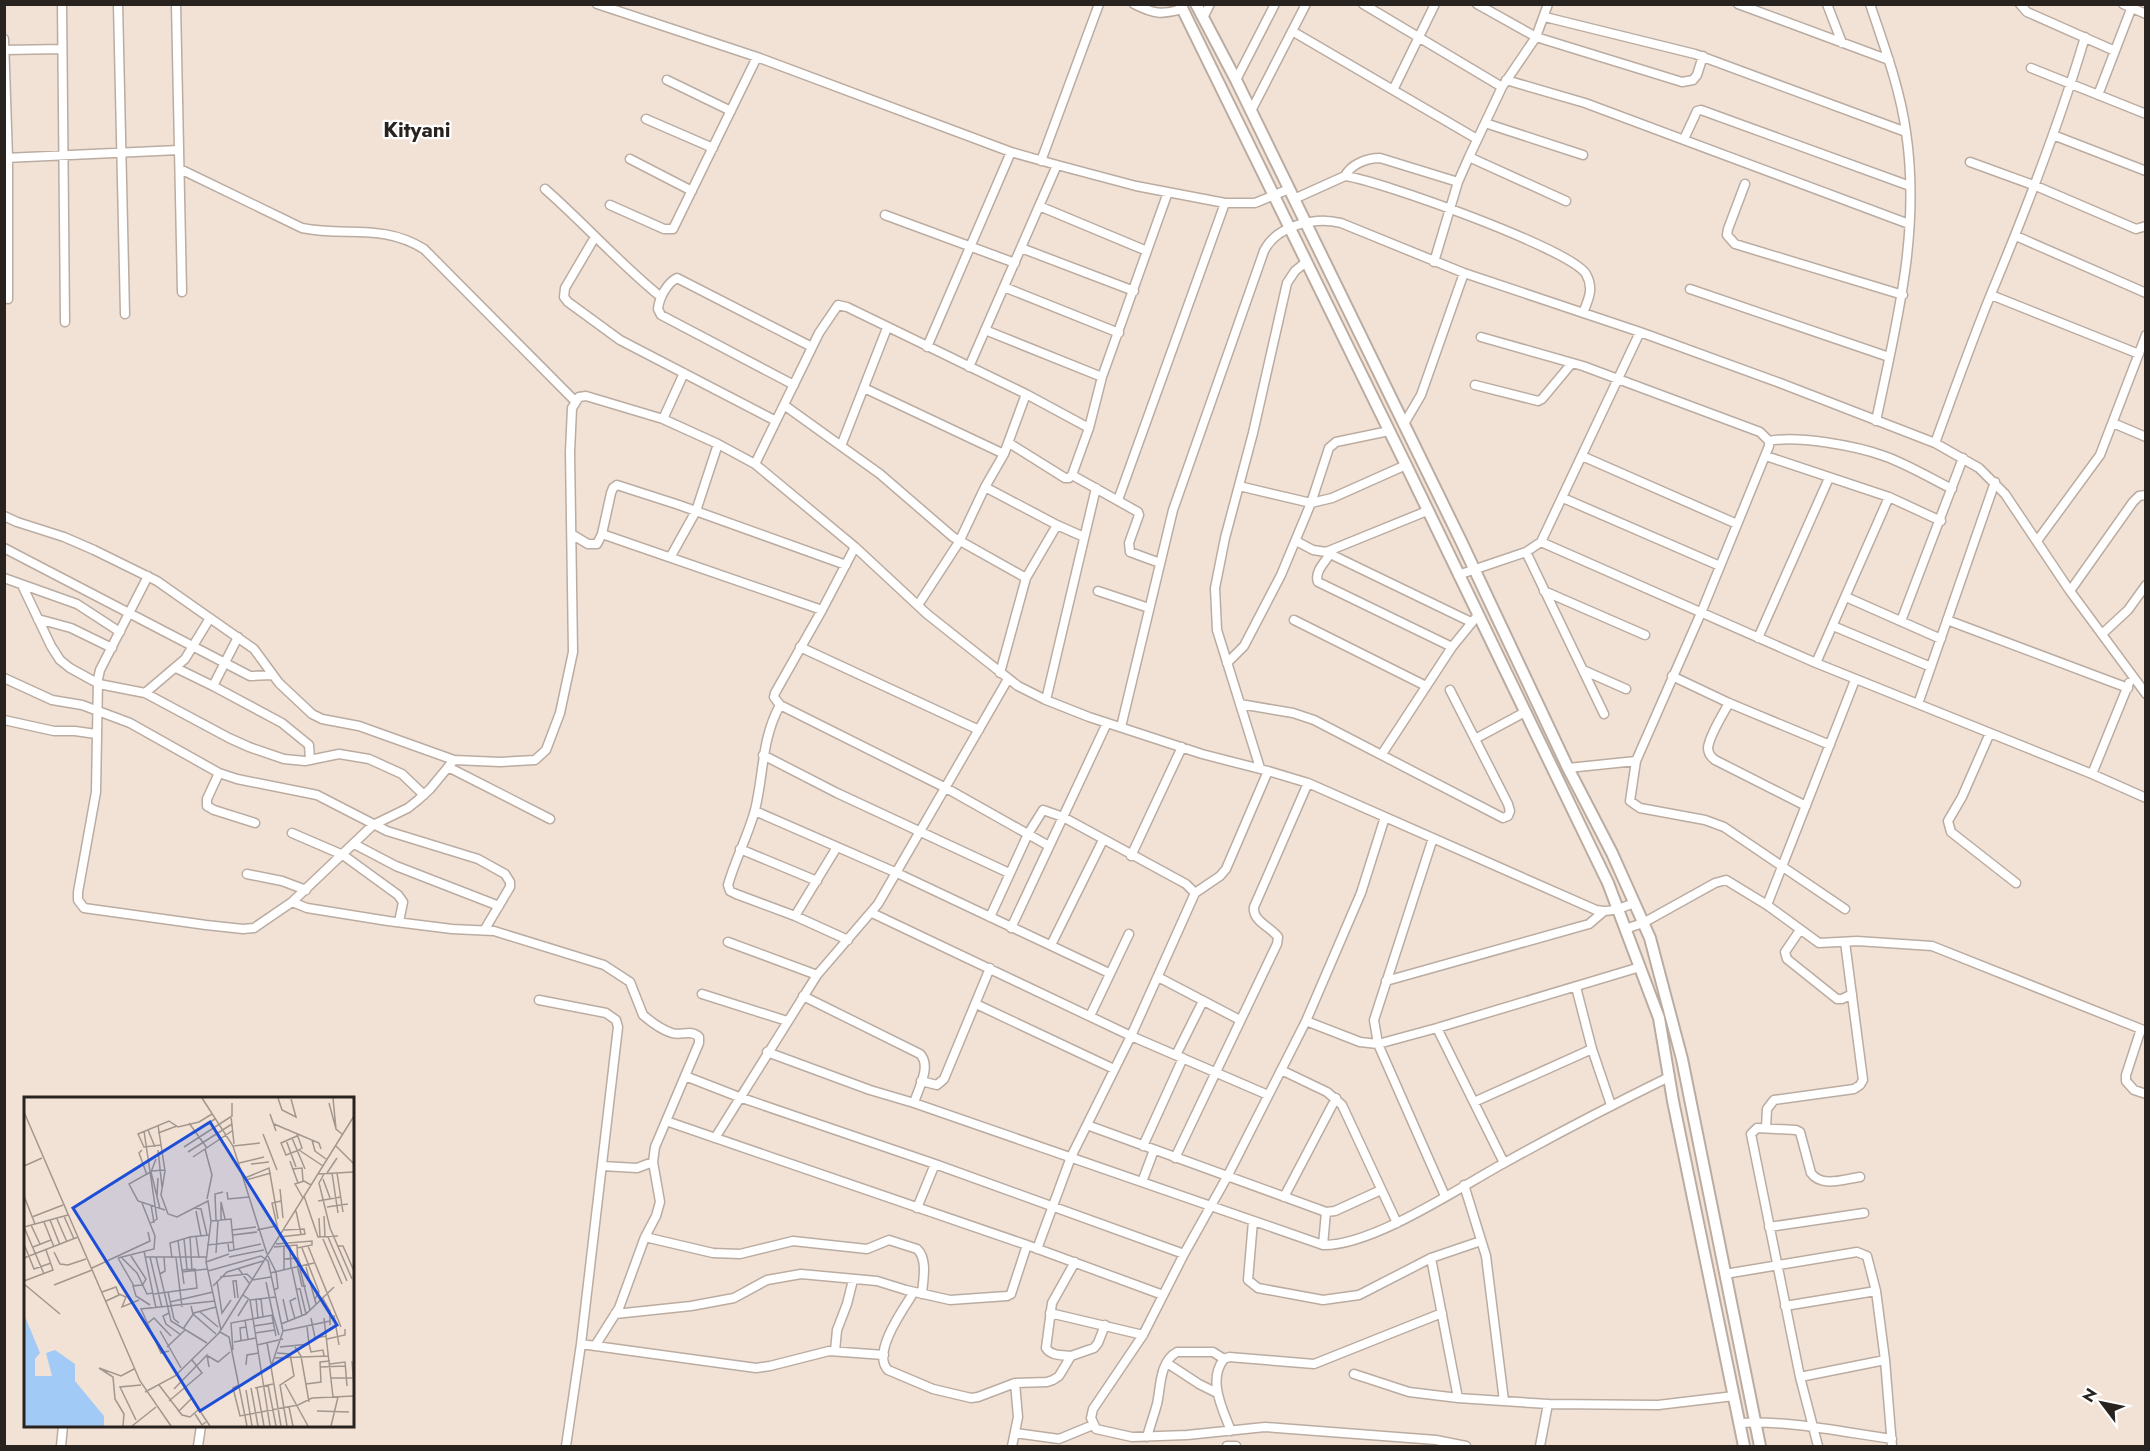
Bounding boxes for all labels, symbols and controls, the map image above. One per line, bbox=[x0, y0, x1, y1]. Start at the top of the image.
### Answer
district label: Kityani bbox=[383, 115, 451, 145]
inset map bbox=[24, 1097, 354, 1427]
north arrow bbox=[2072, 1373, 2132, 1433]
text: N bbox=[2077, 1384, 2103, 1407]

